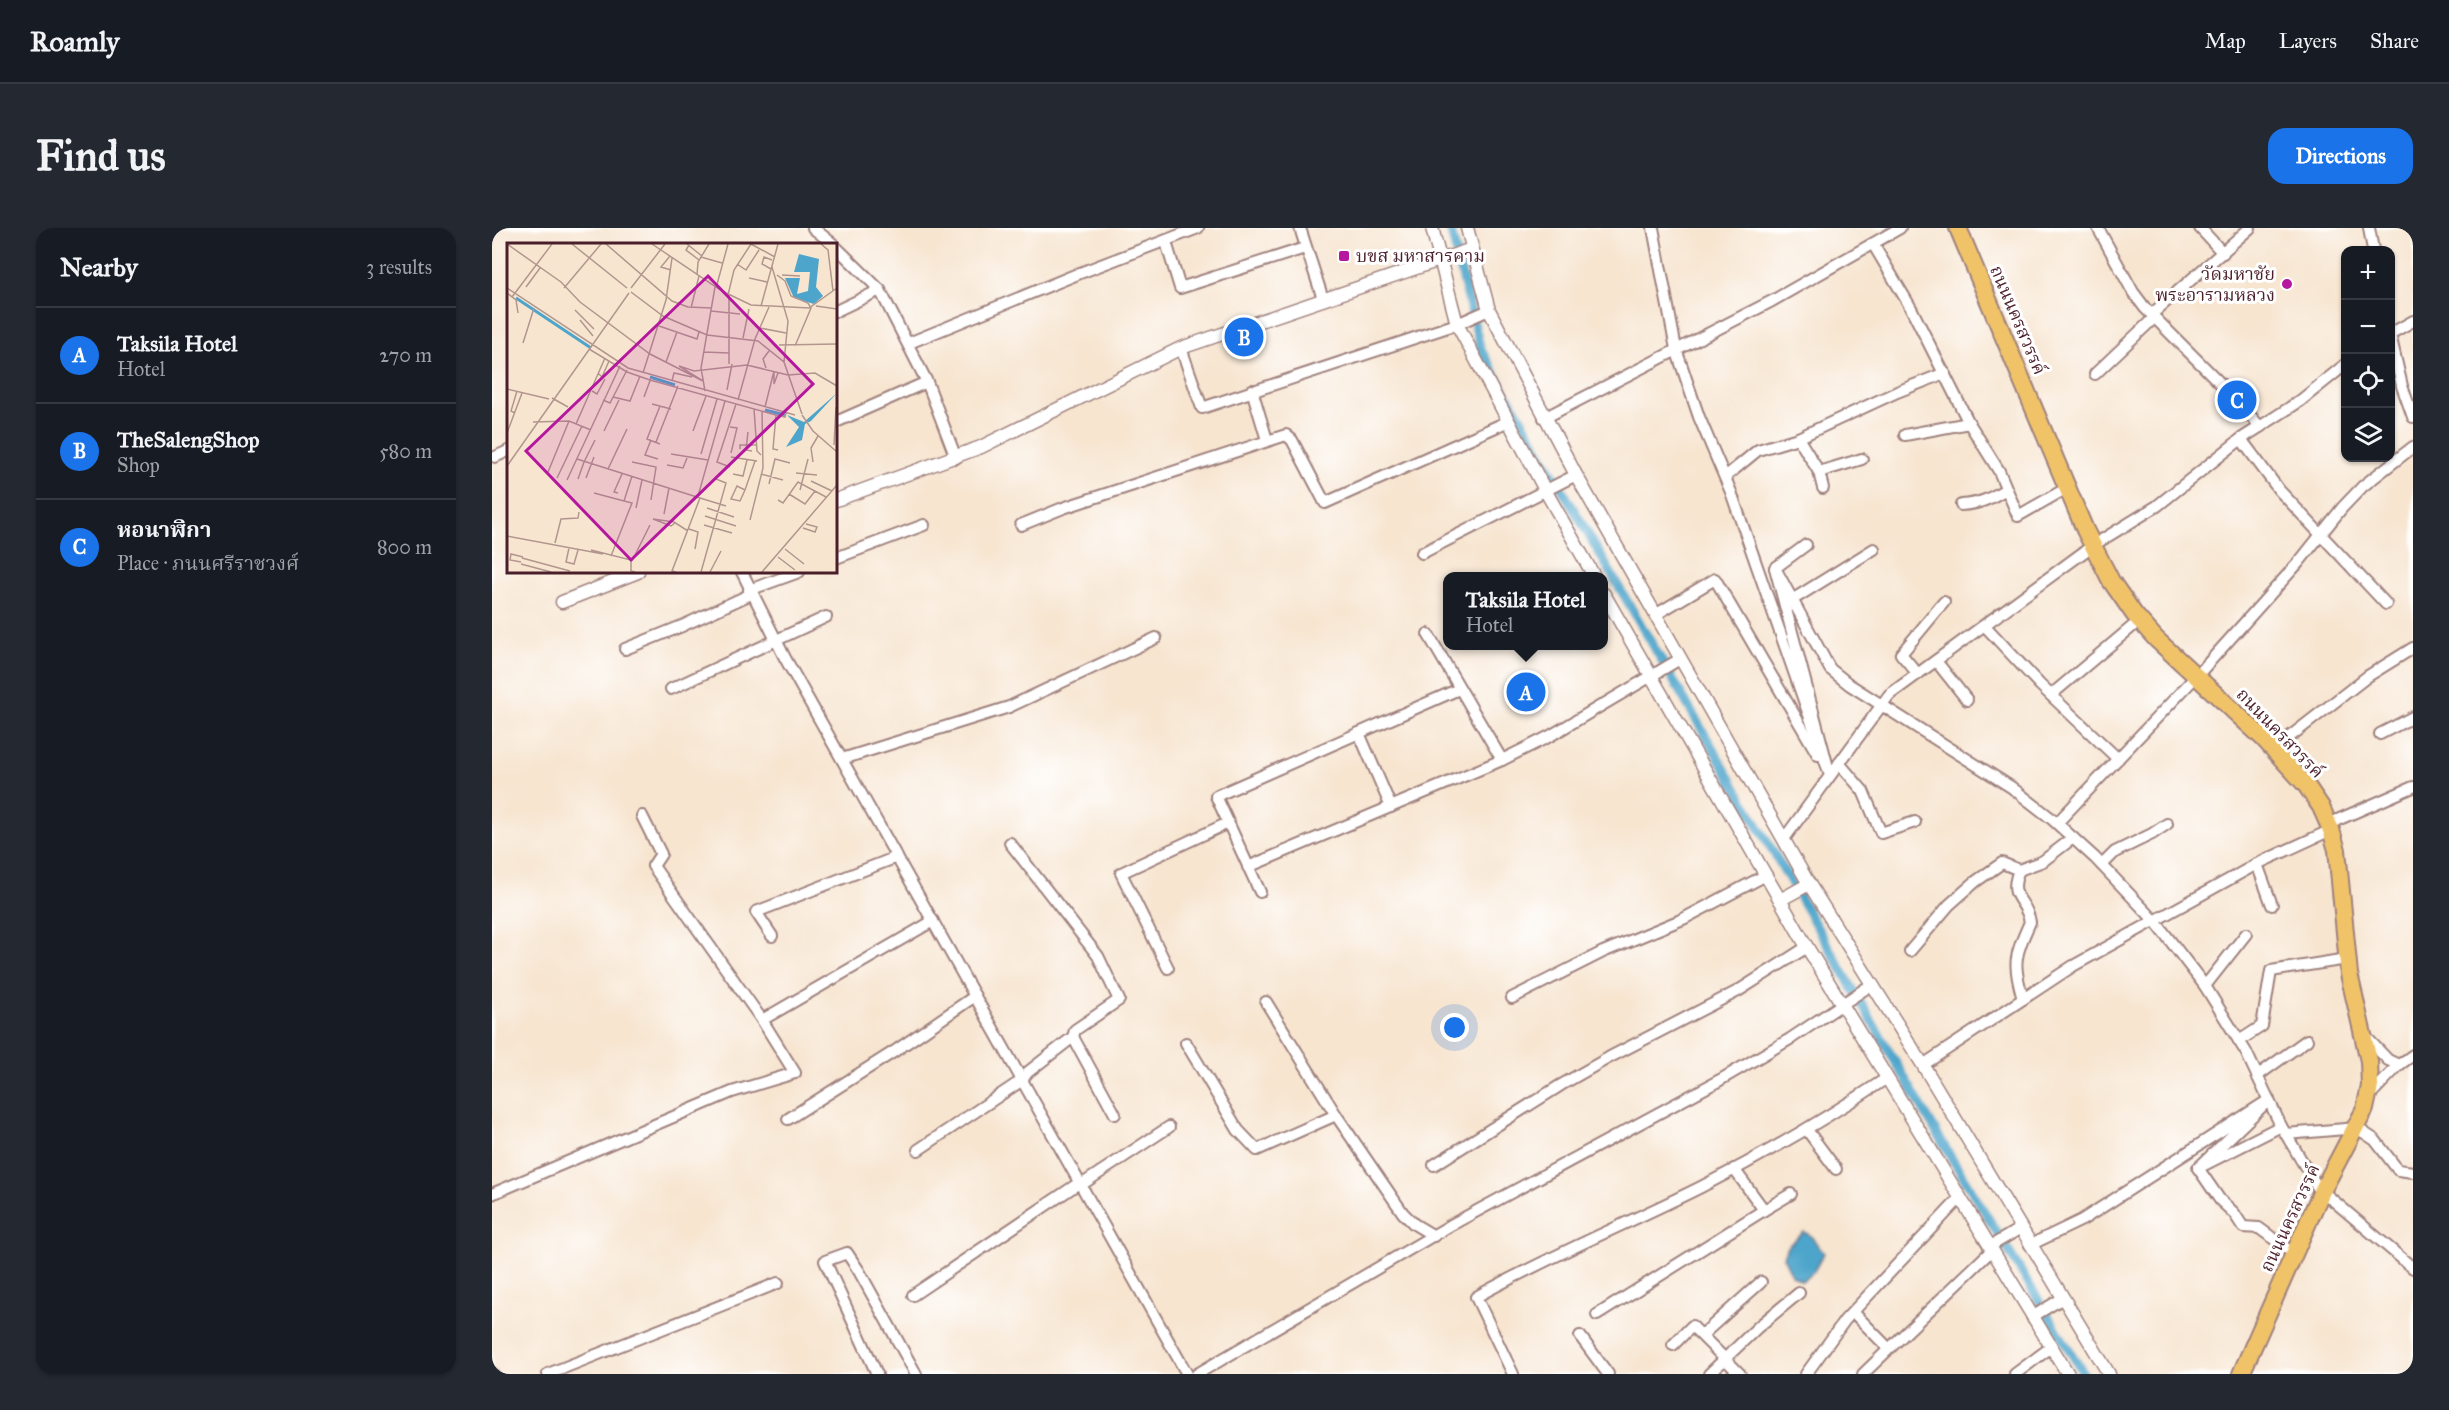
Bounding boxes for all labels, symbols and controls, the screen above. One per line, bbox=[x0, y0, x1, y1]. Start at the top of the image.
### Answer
text: Roamly bbox=[30, 24, 119, 59]
text: Map bbox=[2205, 28, 2246, 54]
text: Layers bbox=[2279, 28, 2337, 54]
text: Share bbox=[2370, 28, 2419, 54]
button: Directions bbox=[2268, 128, 2413, 184]
text: Find us bbox=[36, 130, 166, 182]
inset map bbox=[507, 243, 837, 573]
place label: บขส มหาสารคาม bbox=[1356, 245, 1485, 267]
map controls bbox=[2341, 246, 2395, 462]
button: + bbox=[2341, 246, 2395, 300]
marker: บขส มหาสารคาม bbox=[1337, 249, 1351, 263]
text: Nearby bbox=[60, 251, 138, 283]
text: 3 results bbox=[366, 255, 432, 279]
street label: ถนนนครสวรรค์ bbox=[1985, 262, 2051, 378]
place label: วัดมหาชัย พระอารามหลวง bbox=[2155, 263, 2275, 306]
marker: วัดมหาชัย พระอารามหลวง bbox=[2280, 277, 2294, 291]
button: − bbox=[2341, 300, 2395, 354]
pin: B bbox=[1224, 314, 1263, 360]
text: Taksila Hotel bbox=[117, 330, 237, 357]
text: A bbox=[73, 343, 86, 367]
text: 270 m bbox=[379, 343, 432, 367]
button: locate bbox=[2341, 354, 2395, 408]
text: Hotel bbox=[117, 357, 165, 381]
pin: C bbox=[2218, 378, 2256, 423]
button: layers bbox=[2341, 408, 2395, 462]
text: TheSalengShop bbox=[117, 426, 260, 453]
text: B bbox=[73, 439, 86, 463]
text: 580 m bbox=[379, 439, 432, 463]
text: Shop bbox=[117, 453, 160, 477]
text: หอนาฬิกา bbox=[117, 516, 212, 543]
text: C bbox=[73, 535, 86, 559]
text: 800 m bbox=[377, 535, 432, 559]
text: Place · ภนนศรีราชวงศ์ bbox=[117, 551, 299, 575]
popup bbox=[1443, 572, 1608, 650]
text: Taksila Hotel bbox=[1465, 586, 1586, 613]
text: Hotel bbox=[1465, 613, 1513, 637]
pin: A bbox=[1506, 670, 1546, 714]
street label: ถนนนครสวรรค์ bbox=[2232, 683, 2328, 783]
your location bbox=[1440, 1013, 1469, 1042]
street label: ถนนนครสวรรค์ bbox=[2255, 1161, 2325, 1275]

